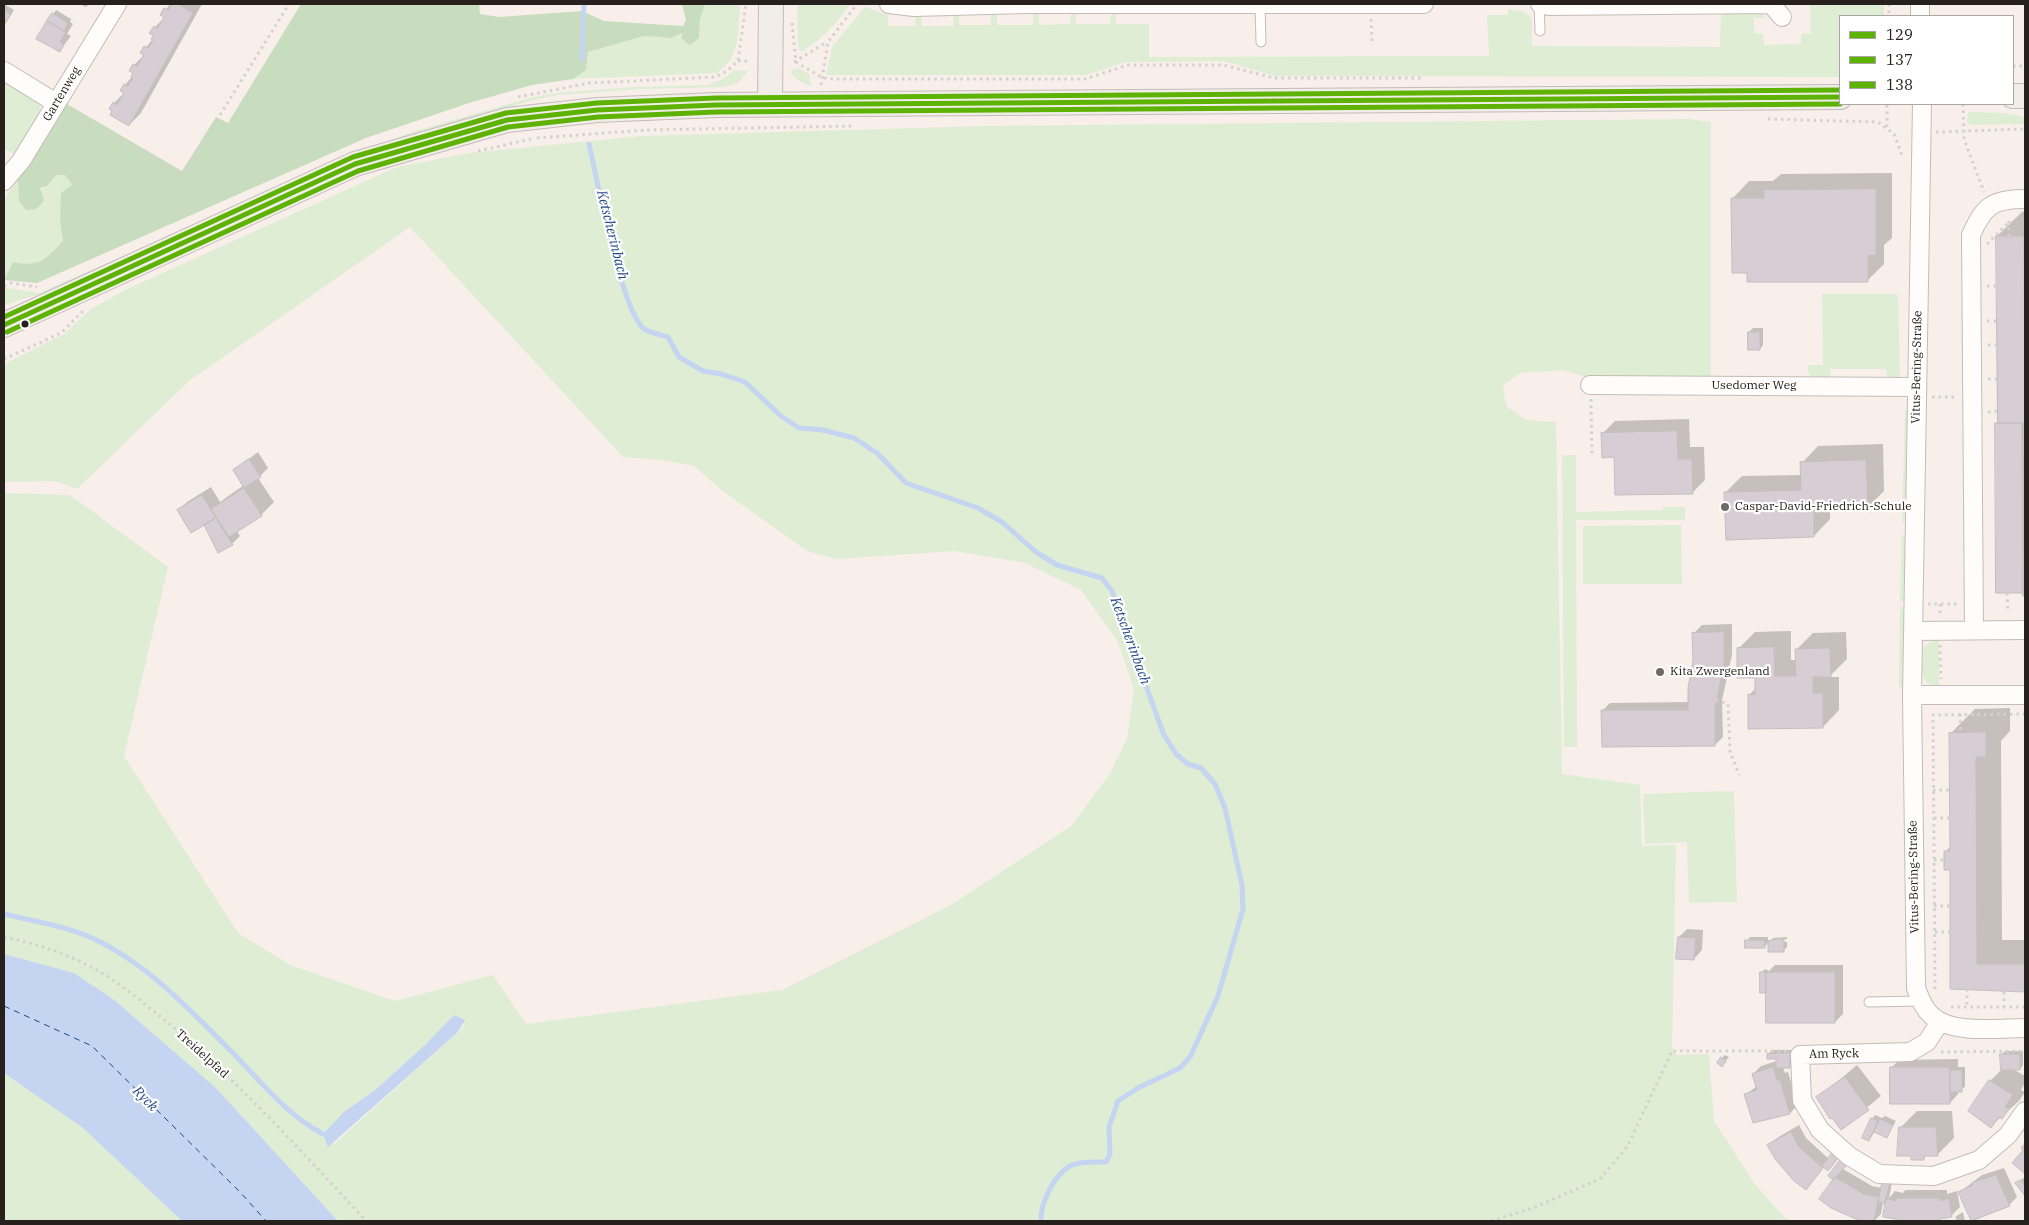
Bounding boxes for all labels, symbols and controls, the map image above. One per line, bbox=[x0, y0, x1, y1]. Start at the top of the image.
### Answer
legend bbox=[1839, 15, 2014, 105]
text: 129 bbox=[1886, 25, 1913, 44]
text: 137 bbox=[1886, 50, 1913, 69]
street label: Gartenweg bbox=[40, 64, 84, 124]
text: 138 bbox=[1886, 75, 1913, 94]
water label: Ketscherinbach bbox=[593, 188, 631, 282]
street label: Vitus-Bering-Straße bbox=[1909, 310, 1925, 424]
unlabelled marker bbox=[20, 319, 30, 329]
street label: Usedomer Weg bbox=[1711, 379, 1797, 393]
place label: Caspar-David-Friedrich-Schule bbox=[1735, 500, 1912, 514]
marker: Caspar-David-Friedrich-Schule bbox=[1719, 501, 1731, 513]
water label: Ketscherinbach bbox=[1106, 595, 1154, 687]
place label: Kita Zwergenland bbox=[1670, 665, 1770, 679]
marker: Kita Zwergenland bbox=[1654, 666, 1666, 678]
street label: Vitus-Bering-Straße bbox=[1906, 820, 1922, 934]
street label: Treidelpfad bbox=[173, 1027, 231, 1081]
street label: Am Ryck bbox=[1809, 1046, 1859, 1062]
water label: Ryck bbox=[129, 1083, 161, 1115]

